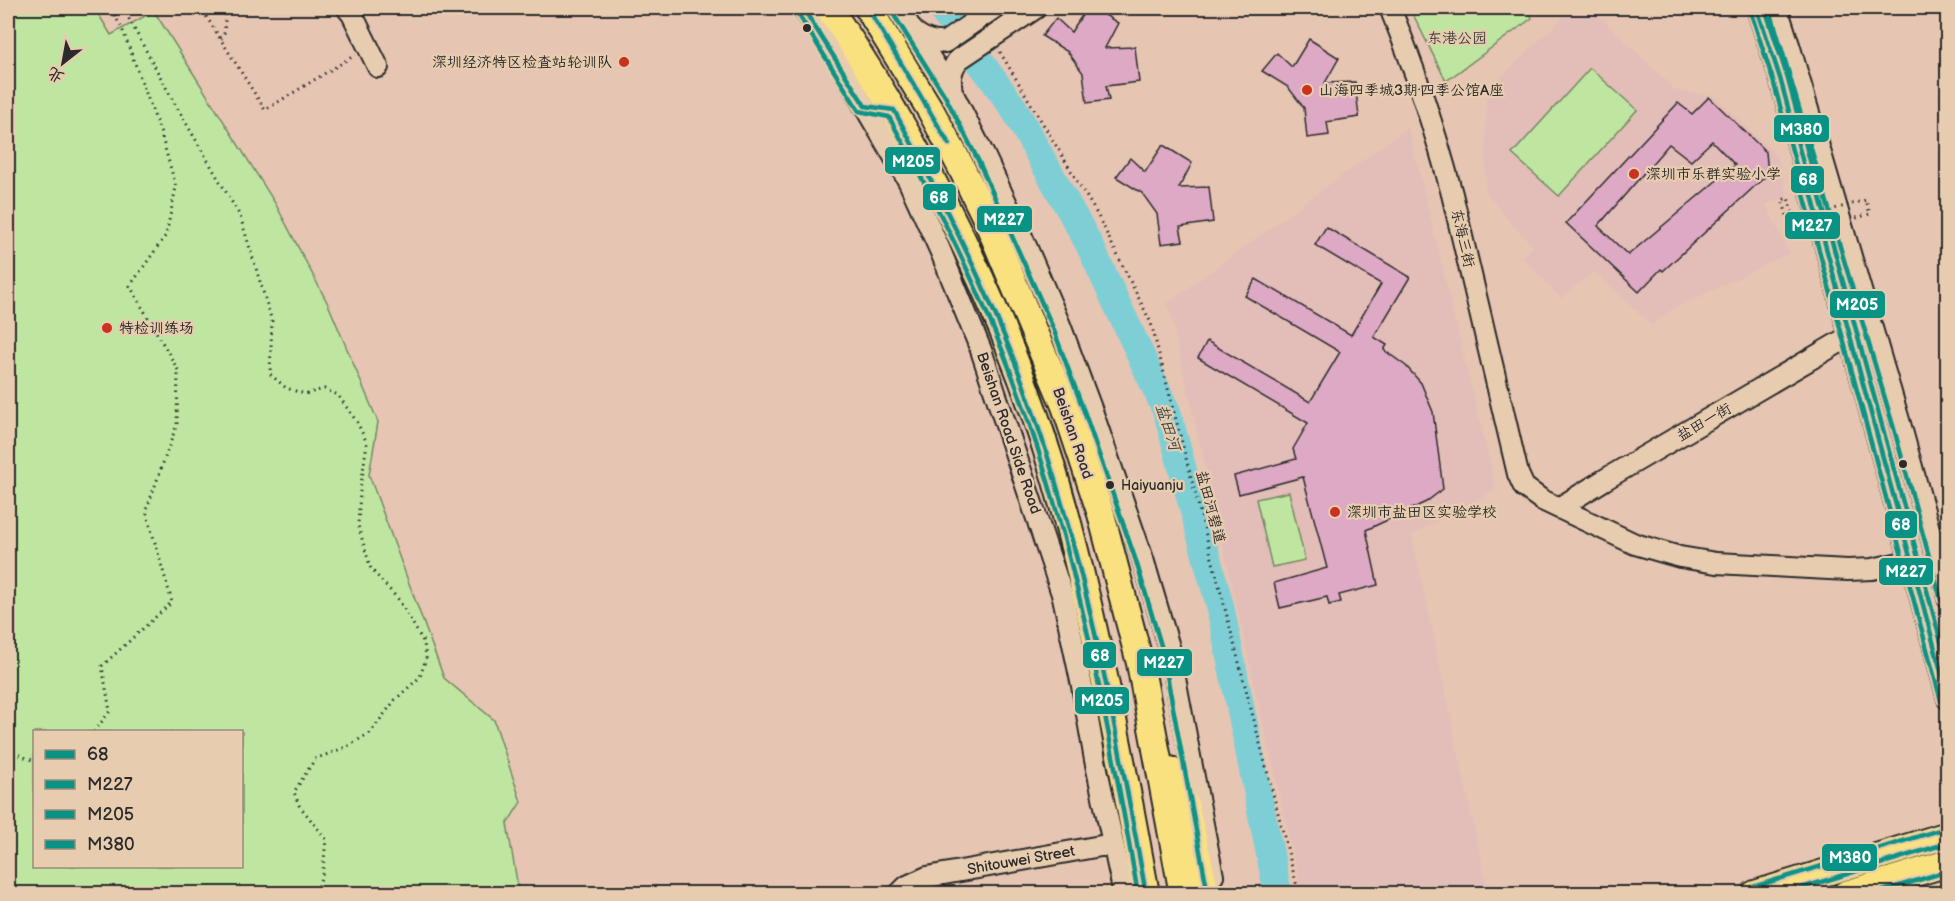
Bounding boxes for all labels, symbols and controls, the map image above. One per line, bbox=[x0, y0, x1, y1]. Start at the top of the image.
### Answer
unlabelled marker bbox=[801, 22, 813, 34]
park label: 东港公园 bbox=[1427, 29, 1487, 48]
north arrow bbox=[33, 33, 93, 93]
place label: 深圳经济特区检查站轮训队 bbox=[432, 53, 612, 72]
marker: 深圳经济特区检查站轮训队 bbox=[617, 55, 631, 69]
text: 北 bbox=[44, 62, 68, 87]
place label: 山海四季城3期·四季公馆A座 bbox=[1319, 81, 1504, 100]
marker: 山海四季城3期·四季公馆A座 bbox=[1300, 83, 1314, 97]
line badge: M380 bbox=[1773, 114, 1830, 143]
text: M380 bbox=[1780, 121, 1822, 140]
line badge: M205 bbox=[884, 146, 941, 175]
text: M205 bbox=[892, 153, 934, 172]
place label: 深圳市乐群实验小学 bbox=[1646, 165, 1781, 184]
line badge: 68 bbox=[1790, 165, 1825, 194]
marker: 深圳市乐群实验小学 bbox=[1627, 167, 1641, 181]
text: 68 bbox=[1798, 171, 1818, 190]
line badge: 68 bbox=[922, 183, 957, 211]
text: 68 bbox=[929, 189, 949, 208]
line badge: M227 bbox=[976, 205, 1033, 233]
street label: 东海三街 bbox=[1447, 207, 1479, 269]
text: M227 bbox=[983, 211, 1025, 230]
line badge: M227 bbox=[1784, 211, 1841, 240]
text: M227 bbox=[1791, 217, 1833, 236]
line badge: M205 bbox=[1829, 290, 1886, 319]
text: M205 bbox=[1836, 296, 1878, 315]
place label: 特检训练场 bbox=[119, 319, 194, 338]
marker: 特检训练场 bbox=[100, 321, 114, 335]
street label: Beishan Road Side Road bbox=[972, 350, 1045, 517]
street label: Beishan Road bbox=[1048, 385, 1097, 481]
street label: 盐田一街 bbox=[1674, 399, 1735, 446]
water label: 盐田河 bbox=[1151, 402, 1185, 456]
unlabelled marker bbox=[1897, 458, 1909, 470]
street label: 盐田河碧道 bbox=[1192, 468, 1229, 546]
place label: Haiyuanju bbox=[1121, 477, 1184, 494]
marker: Haiyuanju bbox=[1104, 479, 1116, 491]
place label: 深圳市盐田区实验学校 bbox=[1347, 503, 1497, 522]
marker: 深圳市盐田区实验学校 bbox=[1328, 505, 1342, 519]
line badge: 68 bbox=[1884, 510, 1918, 539]
text: 68 bbox=[1891, 516, 1911, 535]
line badge: M227 bbox=[1878, 557, 1934, 586]
text: M227 bbox=[1885, 563, 1927, 582]
line badge: 68 bbox=[1082, 641, 1117, 669]
text: 68 bbox=[1090, 647, 1110, 666]
line badge: M227 bbox=[1136, 648, 1193, 677]
text: M227 bbox=[1143, 654, 1185, 673]
line badge: M205 bbox=[1074, 686, 1130, 715]
text: M205 bbox=[1081, 692, 1123, 711]
legend bbox=[33, 730, 243, 868]
text: 68 bbox=[87, 744, 109, 765]
text: M227 bbox=[87, 774, 133, 795]
text: M205 bbox=[87, 804, 134, 825]
text: M380 bbox=[87, 834, 135, 855]
street label: Shitouwei Street bbox=[966, 842, 1077, 879]
line badge: M380 bbox=[1821, 843, 1878, 872]
text: M380 bbox=[1829, 849, 1871, 868]

